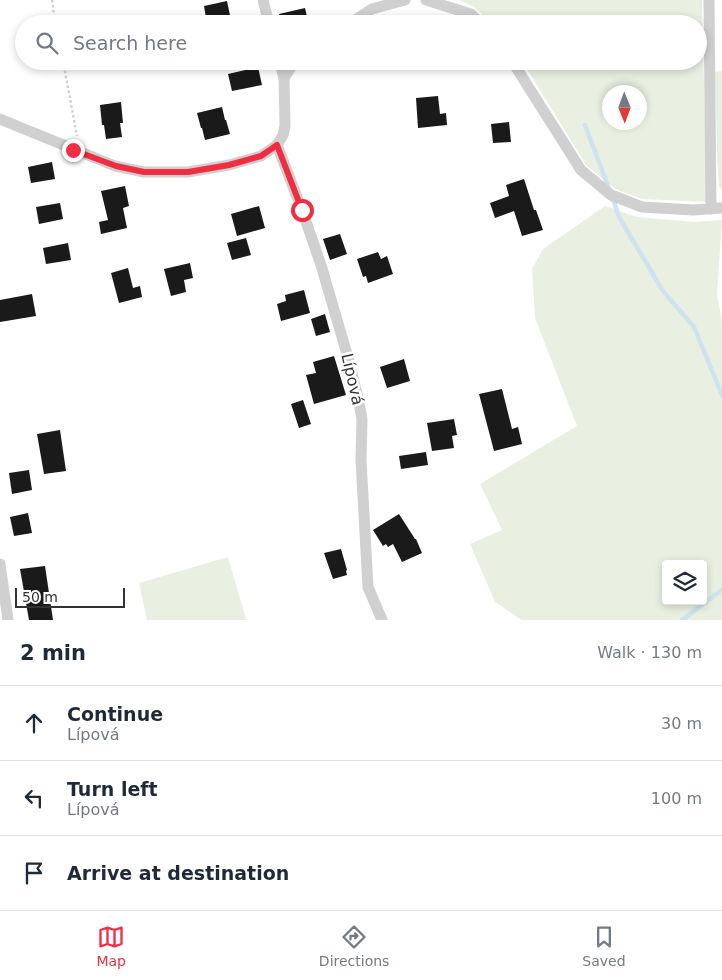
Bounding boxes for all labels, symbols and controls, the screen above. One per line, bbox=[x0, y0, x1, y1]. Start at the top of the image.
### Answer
search box bbox=[15, 15, 707, 70]
icon: search bbox=[33, 29, 61, 57]
text: Search here bbox=[73, 32, 187, 54]
north arrow bbox=[602, 85, 647, 130]
route end bbox=[62, 139, 85, 162]
route start bbox=[291, 199, 314, 222]
street label: Lípová bbox=[337, 351, 368, 407]
map controls bbox=[662, 560, 707, 605]
button: layers bbox=[662, 560, 707, 605]
scale bar bbox=[15, 585, 125, 608]
text: 50 m bbox=[22, 589, 58, 605]
text: 2 min bbox=[20, 641, 86, 665]
text: Walk · 130 m bbox=[597, 643, 702, 662]
text: Continue bbox=[67, 703, 163, 725]
icon: ahead bbox=[20, 709, 48, 737]
text: 30 m bbox=[661, 714, 702, 733]
text: Lípová bbox=[67, 725, 120, 744]
text: Turn left bbox=[67, 778, 158, 800]
icon: left bbox=[20, 784, 48, 812]
text: 100 m bbox=[651, 789, 702, 808]
text: Lípová bbox=[67, 800, 120, 819]
icon: arrive bbox=[20, 859, 48, 887]
text: Arrive at destination bbox=[67, 862, 289, 884]
tab: Map bbox=[96, 923, 126, 969]
tab: Directions bbox=[319, 923, 389, 969]
tab: Saved bbox=[582, 923, 626, 969]

